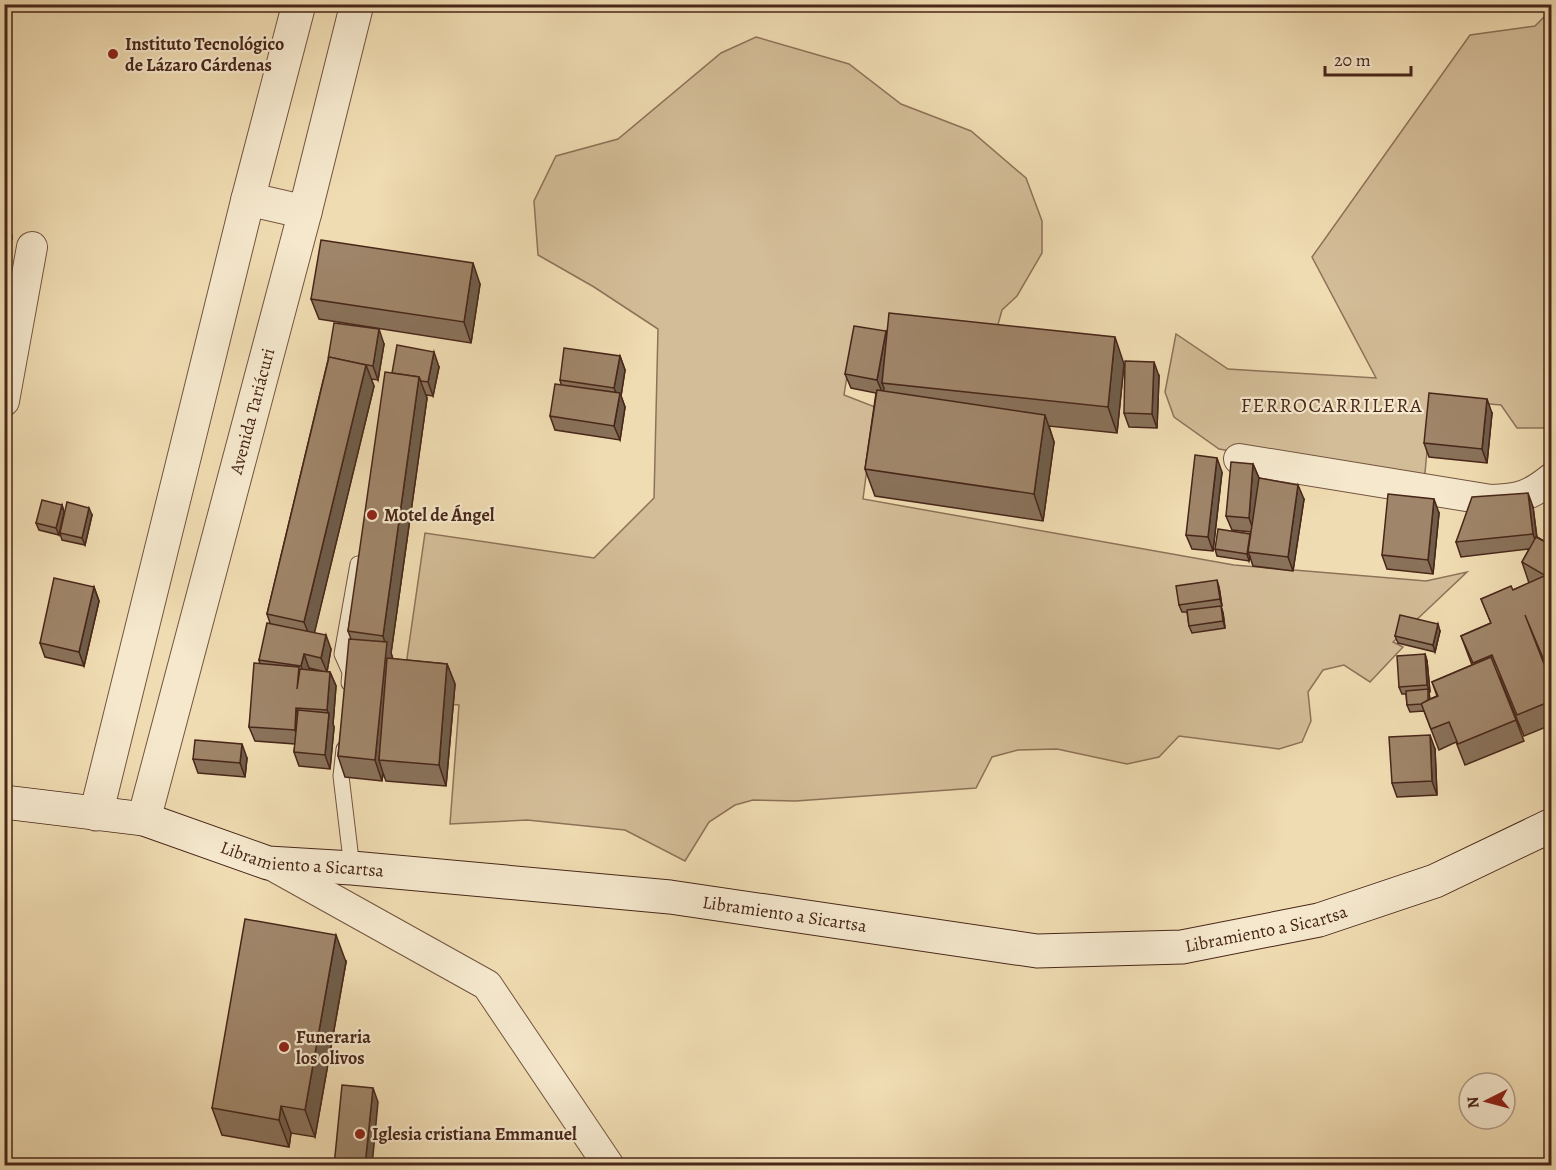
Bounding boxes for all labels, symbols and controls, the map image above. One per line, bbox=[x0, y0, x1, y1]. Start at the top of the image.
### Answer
place label: Instituto Tecnológico de Lázaro Cárdenas bbox=[125, 32, 284, 77]
scale bar bbox=[1325, 39, 1410, 77]
marker: Instituto Tecnológico de Lázaro Cárdenas bbox=[106, 47, 120, 61]
text: 20 m bbox=[1334, 48, 1371, 72]
street label: Avenida Tariácuri bbox=[224, 345, 280, 478]
district label: FERROCARRILERA bbox=[1241, 392, 1423, 419]
place label: Motel de Ángel bbox=[384, 503, 495, 527]
marker: Motel de Ángel bbox=[365, 508, 379, 522]
street label: Libramiento a Sicartsa bbox=[217, 835, 386, 883]
street label: Libramiento a Sicartsa bbox=[701, 890, 869, 938]
street label: Libramiento a Sicartsa bbox=[1183, 899, 1351, 958]
place label: Funeraria los olivos bbox=[296, 1025, 371, 1070]
marker: Funeraria los olivos bbox=[277, 1040, 291, 1054]
north arrow bbox=[1457, 1071, 1517, 1131]
text: N bbox=[1461, 1095, 1485, 1109]
place label: Iglesia cristiana Emmanuel bbox=[372, 1122, 577, 1146]
marker: Iglesia cristiana Emmanuel bbox=[353, 1127, 367, 1141]

